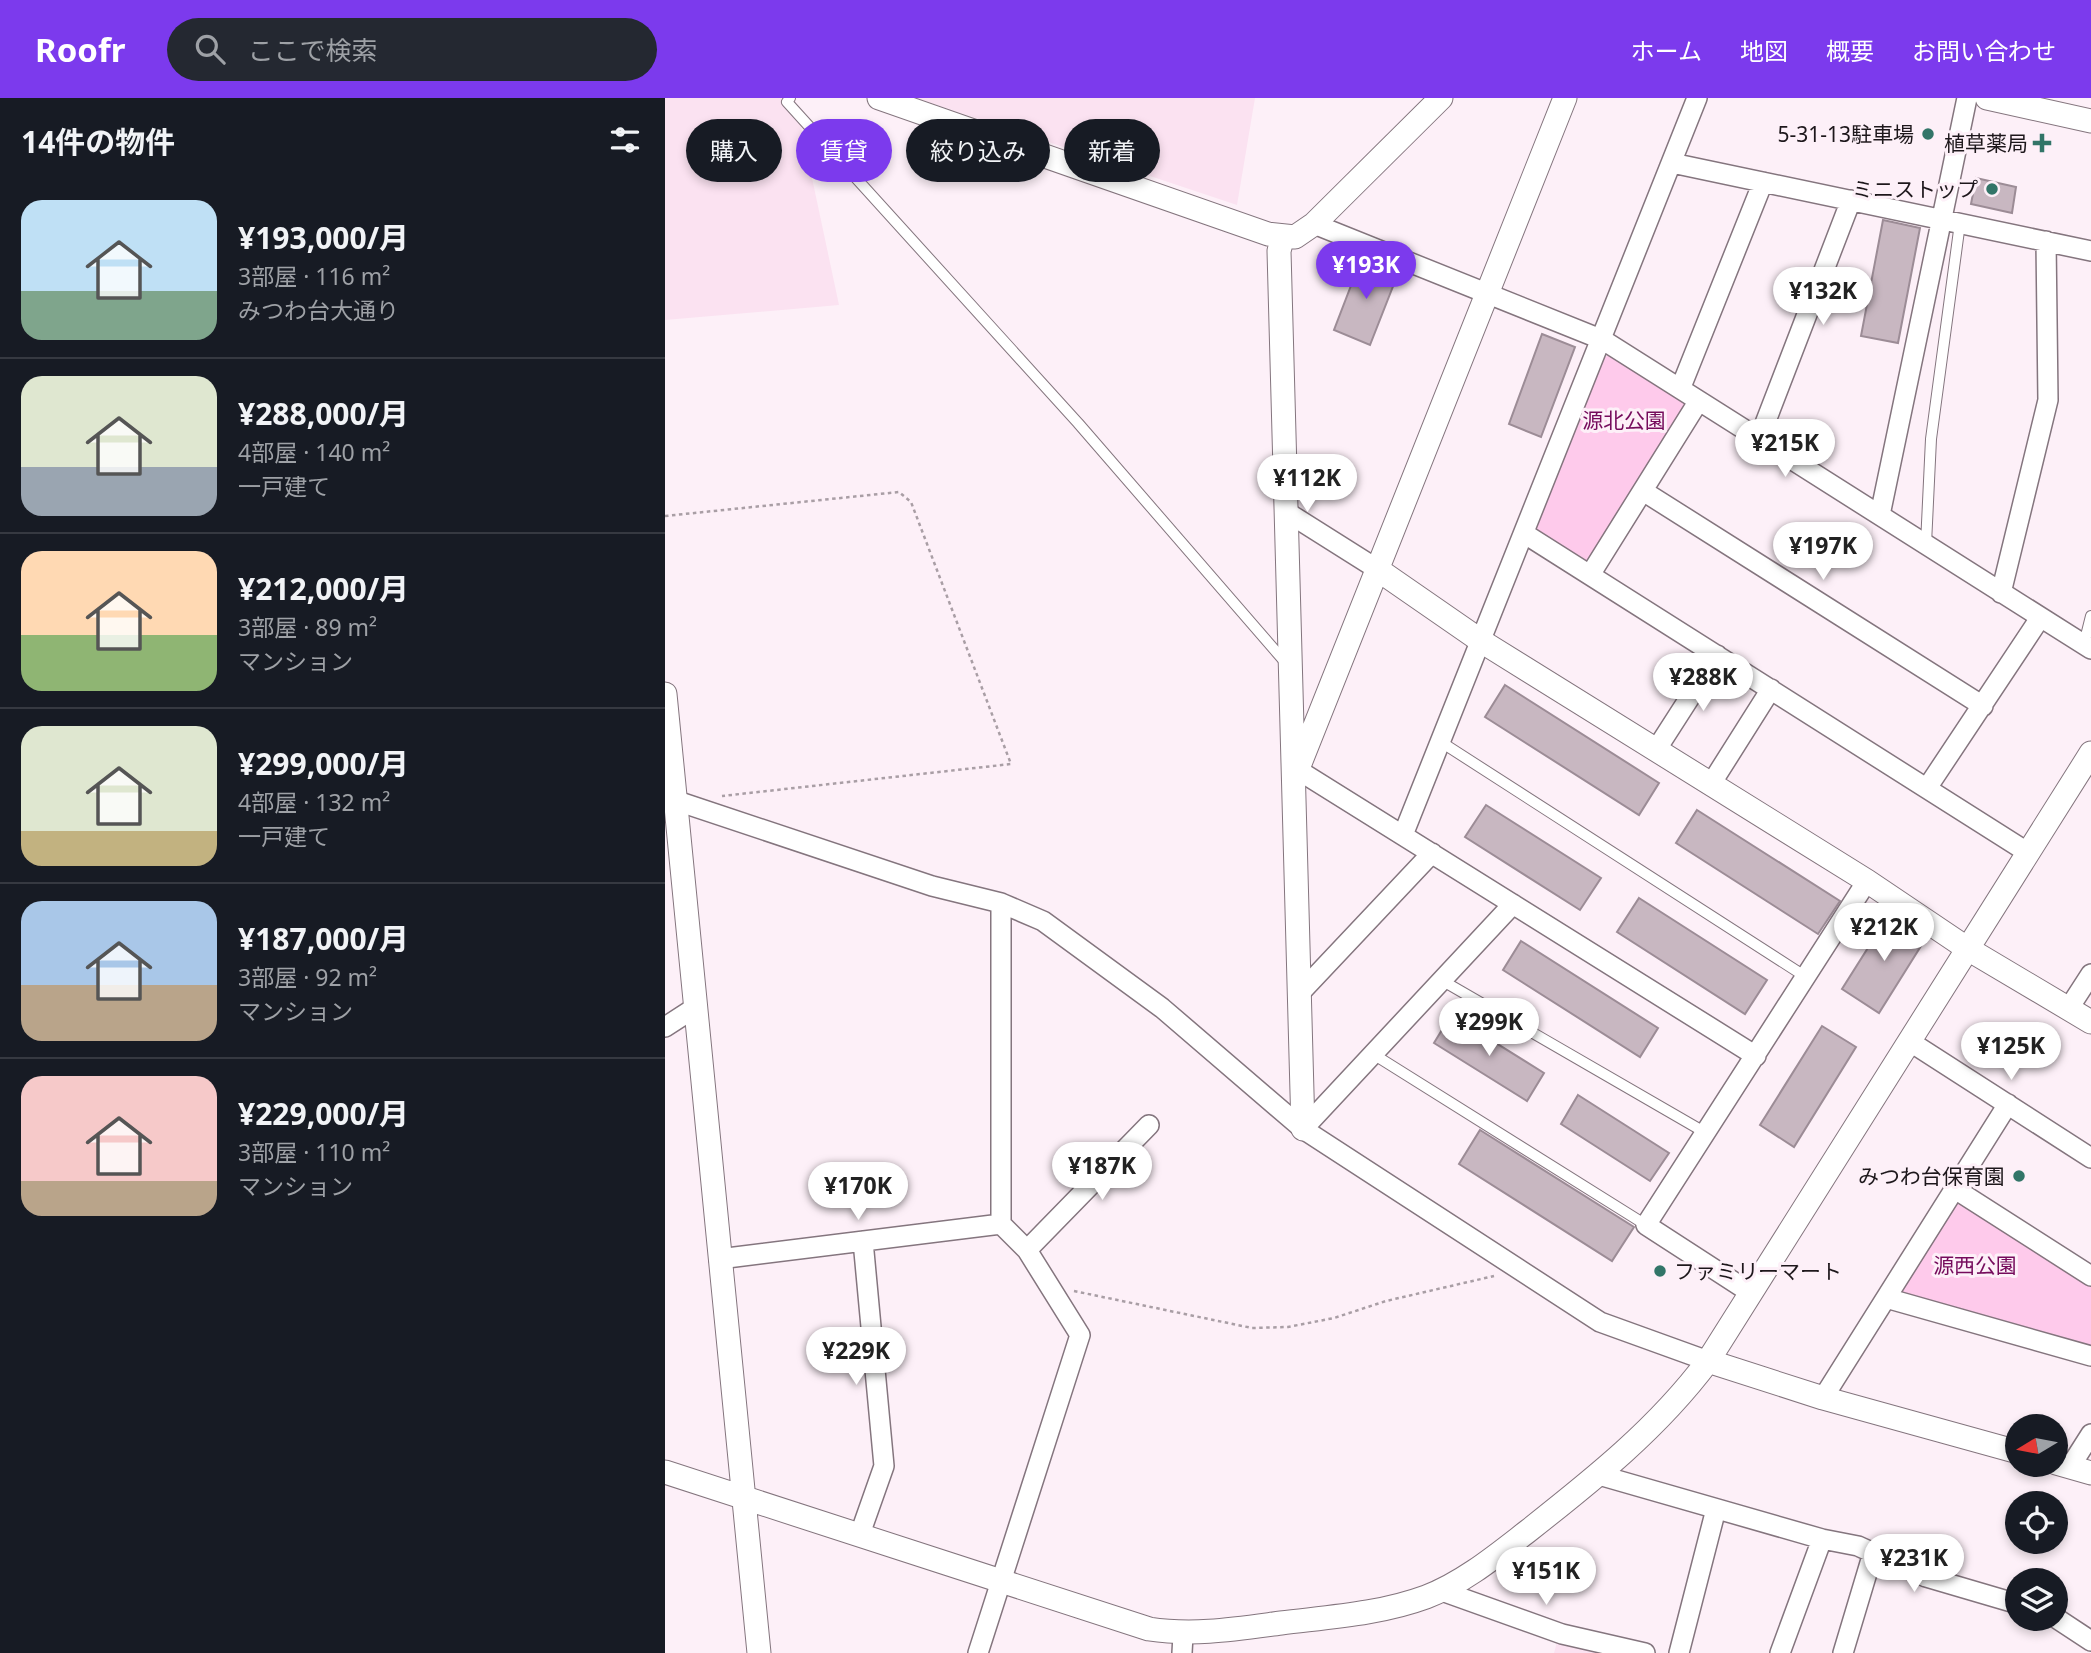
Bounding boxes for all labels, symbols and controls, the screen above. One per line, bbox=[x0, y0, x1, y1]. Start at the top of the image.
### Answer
search box bbox=[167, 18, 657, 81]
text: Roofr bbox=[35, 27, 125, 72]
icon: search bbox=[191, 30, 229, 68]
text: ここで検索 bbox=[247, 32, 377, 68]
text: ホーム bbox=[1631, 34, 1702, 67]
text: 地図 bbox=[1740, 34, 1788, 67]
text: 概要 bbox=[1826, 34, 1874, 67]
text: お問い合わせ bbox=[1912, 34, 2056, 67]
chip: 購入 bbox=[686, 119, 782, 182]
chip: 賃貸 bbox=[796, 119, 892, 182]
chip: 絞り込み bbox=[906, 119, 1050, 182]
chip: 新着 bbox=[1064, 119, 1160, 182]
place label: 5-31-13駐車場 bbox=[1777, 120, 1914, 148]
text: 14件の物件 bbox=[21, 121, 175, 162]
icon: filters bbox=[606, 121, 644, 159]
marker: 5-31-13駐車場 bbox=[1920, 126, 1936, 142]
place label: 植草薬局 bbox=[1944, 129, 2028, 157]
marker: 植草薬局 bbox=[2034, 135, 2050, 151]
place label: ミニストップ bbox=[1852, 175, 1978, 203]
marker: ミニストップ bbox=[1984, 181, 2000, 197]
text: ¥193,000/月 bbox=[238, 217, 409, 258]
icon: home bbox=[77, 228, 161, 312]
pin: ¥193K bbox=[1317, 242, 1415, 301]
text: ¥193K bbox=[1332, 248, 1400, 280]
text: 3部屋 · 116 m² bbox=[238, 260, 390, 292]
pin: ¥132K bbox=[1774, 268, 1872, 327]
text: ¥132K bbox=[1789, 274, 1857, 306]
text: みつわ台大通り bbox=[238, 294, 399, 326]
text: ¥288,000/月 bbox=[238, 393, 409, 434]
icon: home bbox=[77, 404, 161, 488]
park label: 源北公園 bbox=[1582, 406, 1666, 434]
pin: ¥215K bbox=[1736, 420, 1834, 479]
text: ¥215K bbox=[1751, 426, 1819, 458]
text: 4部屋 · 140 m² bbox=[238, 436, 390, 468]
pin: ¥112K bbox=[1258, 454, 1356, 514]
text: ¥112K bbox=[1273, 461, 1341, 493]
text: 一戸建て bbox=[238, 470, 330, 502]
pin: ¥197K bbox=[1774, 522, 1872, 582]
text: ¥197K bbox=[1789, 529, 1857, 561]
text: ¥212,000/月 bbox=[238, 568, 409, 609]
icon: home bbox=[77, 579, 161, 663]
text: 3部屋 · 89 m² bbox=[238, 611, 377, 643]
text: マンション bbox=[238, 645, 353, 677]
pin: ¥288K bbox=[1654, 654, 1752, 713]
text: ¥288K bbox=[1669, 660, 1737, 692]
text: ¥299,000/月 bbox=[238, 743, 409, 784]
icon: home bbox=[77, 754, 161, 838]
text: 4部屋 · 132 m² bbox=[238, 786, 390, 818]
text: 一戸建て bbox=[238, 820, 330, 852]
pin: ¥212K bbox=[1835, 904, 1933, 963]
text: ¥212K bbox=[1850, 910, 1918, 942]
text: ¥187,000/月 bbox=[238, 918, 409, 959]
icon: home bbox=[77, 929, 161, 1013]
text: 3部屋 · 92 m² bbox=[238, 961, 377, 993]
text: マンション bbox=[238, 995, 353, 1027]
pin: ¥299K bbox=[1440, 998, 1538, 1058]
text: ¥299K bbox=[1455, 1005, 1523, 1037]
pin: ¥125K bbox=[1962, 1023, 2060, 1082]
text: ¥125K bbox=[1977, 1029, 2045, 1061]
text: ¥229,000/月 bbox=[238, 1093, 409, 1134]
icon: home bbox=[77, 1104, 161, 1188]
text: 3部屋 · 110 m² bbox=[238, 1136, 390, 1168]
pin: ¥187K bbox=[1053, 1142, 1151, 1202]
text: ¥187K bbox=[1068, 1149, 1136, 1181]
pin: ¥170K bbox=[809, 1162, 907, 1222]
place label: みつわ台保育園 bbox=[1858, 1162, 2005, 1190]
marker: みつわ台保育園 bbox=[2011, 1168, 2027, 1184]
text: ¥170K bbox=[824, 1169, 892, 1201]
text: マンション bbox=[238, 1170, 353, 1202]
park label: 源西公園 bbox=[1933, 1251, 2017, 1279]
place label: ファミリーマート bbox=[1674, 1257, 1842, 1285]
marker: ファミリーマート bbox=[1652, 1263, 1668, 1279]
pin: ¥229K bbox=[807, 1328, 905, 1387]
text: ¥229K bbox=[822, 1334, 890, 1366]
north arrow bbox=[2005, 1414, 2069, 1477]
map controls bbox=[2005, 1414, 2068, 1631]
button: locate bbox=[2005, 1491, 2068, 1554]
pin: ¥231K bbox=[1865, 1534, 1963, 1594]
text: ¥231K bbox=[1880, 1541, 1948, 1573]
pin: ¥151K bbox=[1497, 1548, 1595, 1607]
text: ¥151K bbox=[1512, 1554, 1580, 1586]
button: layers bbox=[2005, 1568, 2068, 1631]

